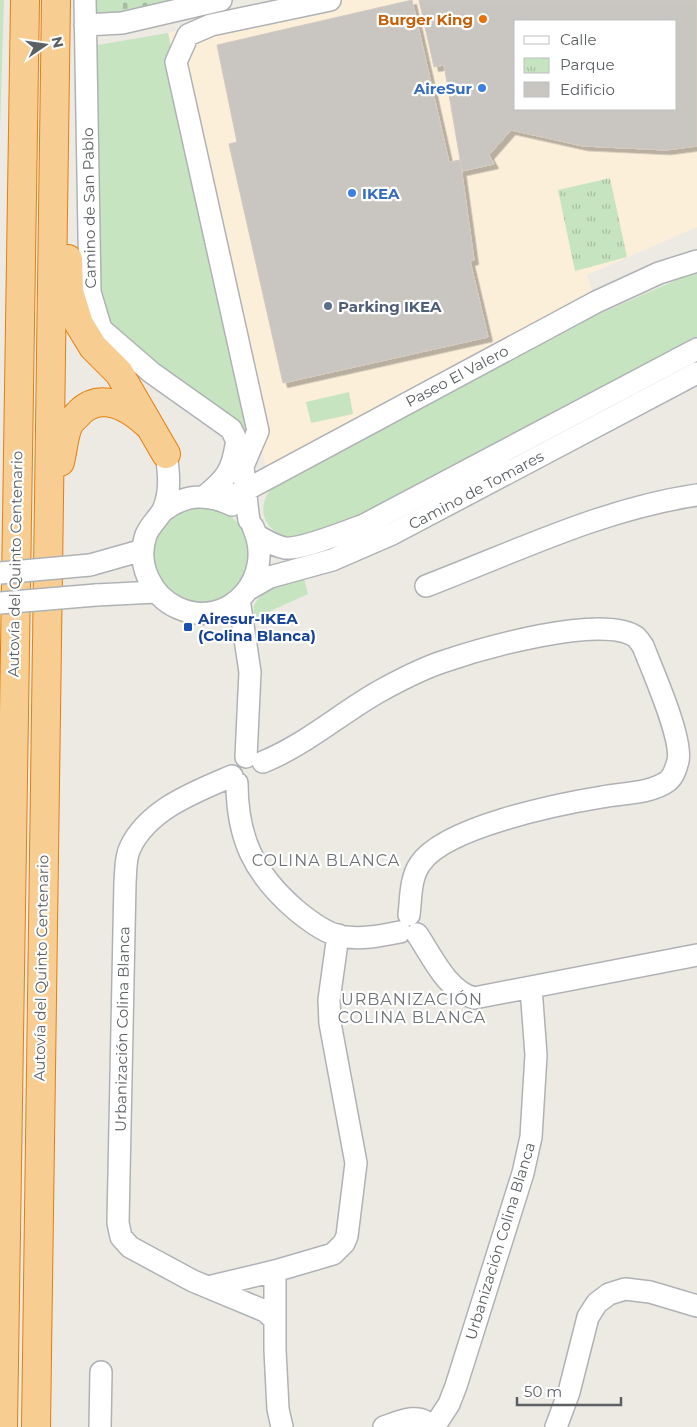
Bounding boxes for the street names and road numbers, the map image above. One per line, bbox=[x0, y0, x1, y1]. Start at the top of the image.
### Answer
street label: Camino de San Pablo bbox=[78, 127, 100, 289]
street label: Paseo El Valero bbox=[402, 341, 512, 411]
street label: Camino de Tomares bbox=[405, 446, 547, 534]
street label: Autovía del Quinto Centenario bbox=[4, 451, 26, 677]
street label: Autovía del Quinto Centenario bbox=[30, 855, 52, 1081]
street label: Urbanización Colina Blanca bbox=[111, 926, 133, 1132]
street label: Urbanización Colina Blanca bbox=[461, 1140, 539, 1342]

